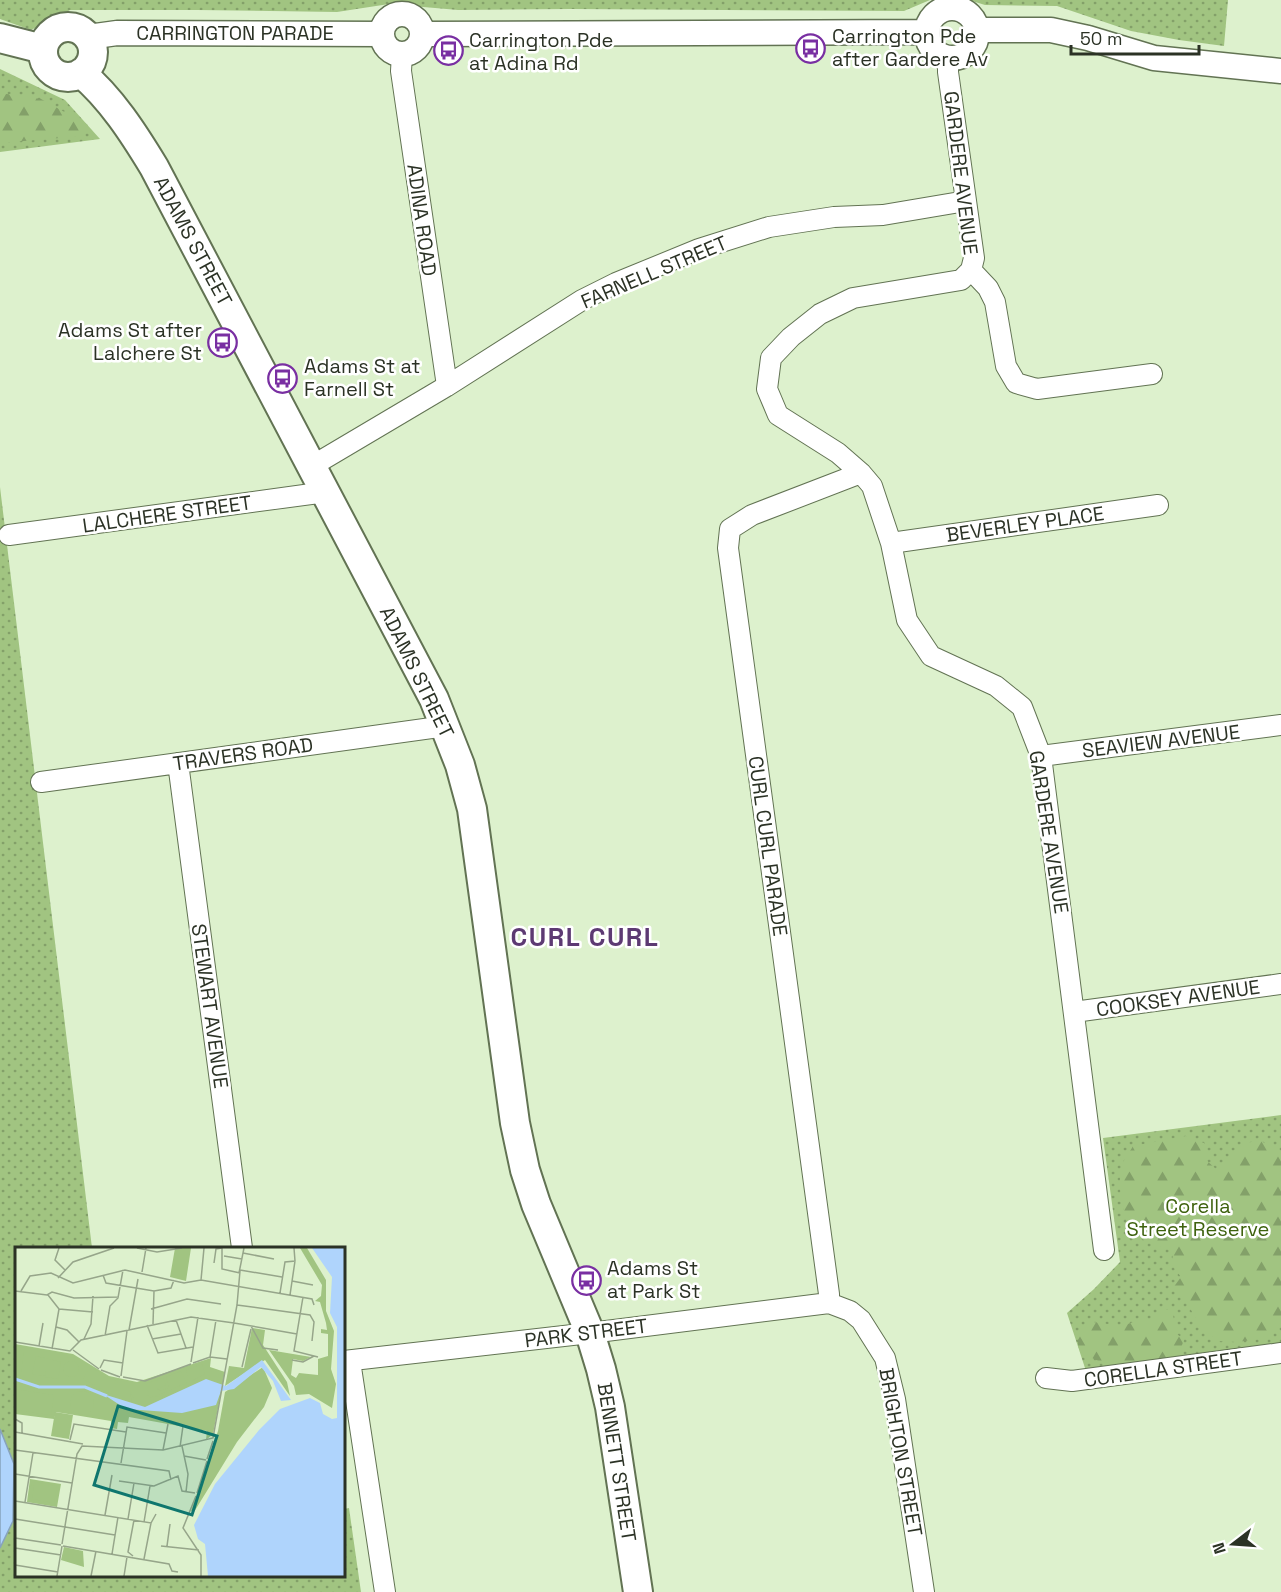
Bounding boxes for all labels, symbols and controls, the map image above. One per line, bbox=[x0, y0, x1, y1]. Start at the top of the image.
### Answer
scale bar bbox=[1071, 18, 1198, 56]
street label: CARRINGTON PARADE bbox=[136, 20, 334, 46]
place label: Carrington Pde after Gardere Av bbox=[832, 23, 988, 72]
place label: Carrington Pde at Adina Rd bbox=[469, 27, 613, 76]
text: 50 m bbox=[1080, 27, 1122, 50]
bus stop icon: Carrington Pde after Gardere Av bbox=[795, 32, 827, 64]
bus stop icon: Carrington Pde at Adina Rd bbox=[432, 35, 464, 67]
street label: GARDERE AVENUE bbox=[938, 90, 984, 256]
street label: ADINA ROAD bbox=[401, 162, 443, 278]
street label: ADAMS STREET bbox=[148, 172, 238, 311]
street label: FARNELL STREET bbox=[577, 229, 731, 315]
place label: Adams St after Lalchere St bbox=[58, 317, 202, 366]
bus stop icon: Adams St after Lalchere St bbox=[207, 326, 239, 358]
place label: Adams St at Farnell St bbox=[304, 353, 421, 402]
bus stop icon: Adams St at Farnell St bbox=[267, 362, 299, 394]
street label: LALCHERE STREET bbox=[81, 489, 254, 539]
street label: BEVERLEY PLACE bbox=[944, 500, 1106, 548]
street label: ADAMS STREET bbox=[374, 602, 460, 742]
street label: SEAVIEW AVENUE bbox=[1081, 718, 1241, 764]
street label: TRAVERS ROAD bbox=[171, 731, 315, 777]
street label: GARDERE AVENUE bbox=[1023, 749, 1075, 915]
street label: CURL CURL PARADE bbox=[742, 754, 794, 938]
district label: CURL CURL bbox=[511, 920, 659, 954]
street label: STEWART AVENUE bbox=[186, 922, 234, 1090]
street label: COOKSEY AVENUE bbox=[1094, 974, 1262, 1022]
park label: Corella Street Reserve bbox=[1127, 1193, 1269, 1242]
inset map bbox=[15, 1247, 345, 1577]
place label: Adams St at Park St bbox=[607, 1255, 700, 1304]
bus stop icon: Adams St at Park St bbox=[570, 1264, 602, 1296]
street label: PARK STREET bbox=[523, 1313, 649, 1353]
street label: CORELLA STREET bbox=[1082, 1345, 1244, 1393]
street label: BRIGHTON STREET bbox=[873, 1366, 929, 1538]
street label: BENNETT STREET bbox=[592, 1381, 642, 1544]
north arrow bbox=[1203, 1514, 1263, 1574]
text: N bbox=[1208, 1540, 1231, 1556]

